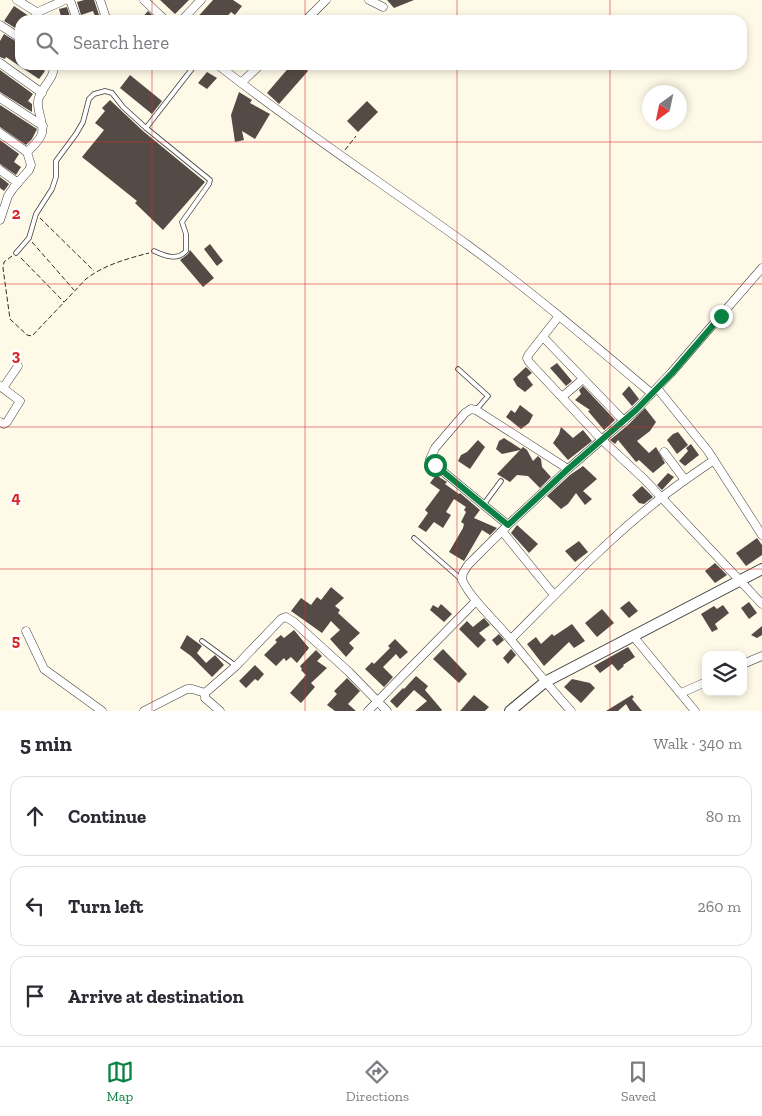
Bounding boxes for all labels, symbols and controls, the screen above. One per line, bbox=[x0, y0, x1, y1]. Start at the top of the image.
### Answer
search box bbox=[15, 15, 747, 70]
icon: search bbox=[33, 29, 61, 57]
text: Search here bbox=[73, 31, 169, 54]
north arrow bbox=[642, 85, 687, 130]
text: 2 bbox=[12, 204, 21, 223]
route end bbox=[710, 305, 733, 328]
text: 3 bbox=[12, 346, 21, 365]
route start bbox=[424, 454, 447, 477]
text: 4 bbox=[11, 488, 21, 507]
text: 5 bbox=[12, 631, 20, 650]
map controls bbox=[702, 651, 747, 696]
button: layers bbox=[702, 651, 747, 696]
text: 5 min bbox=[20, 731, 72, 756]
text: Walk · 340 m bbox=[654, 734, 742, 753]
icon: ahead bbox=[21, 802, 49, 830]
text: Continue bbox=[68, 805, 146, 828]
text: 80 m bbox=[706, 807, 741, 826]
icon: left bbox=[21, 892, 49, 920]
text: Turn left bbox=[68, 895, 143, 918]
text: 260 m bbox=[698, 897, 741, 916]
icon: arrive bbox=[21, 982, 49, 1010]
text: Arrive at destination bbox=[68, 985, 244, 1008]
tab: Map bbox=[106, 1058, 134, 1105]
tab: Directions bbox=[346, 1058, 409, 1105]
tab: Saved bbox=[621, 1058, 656, 1105]

